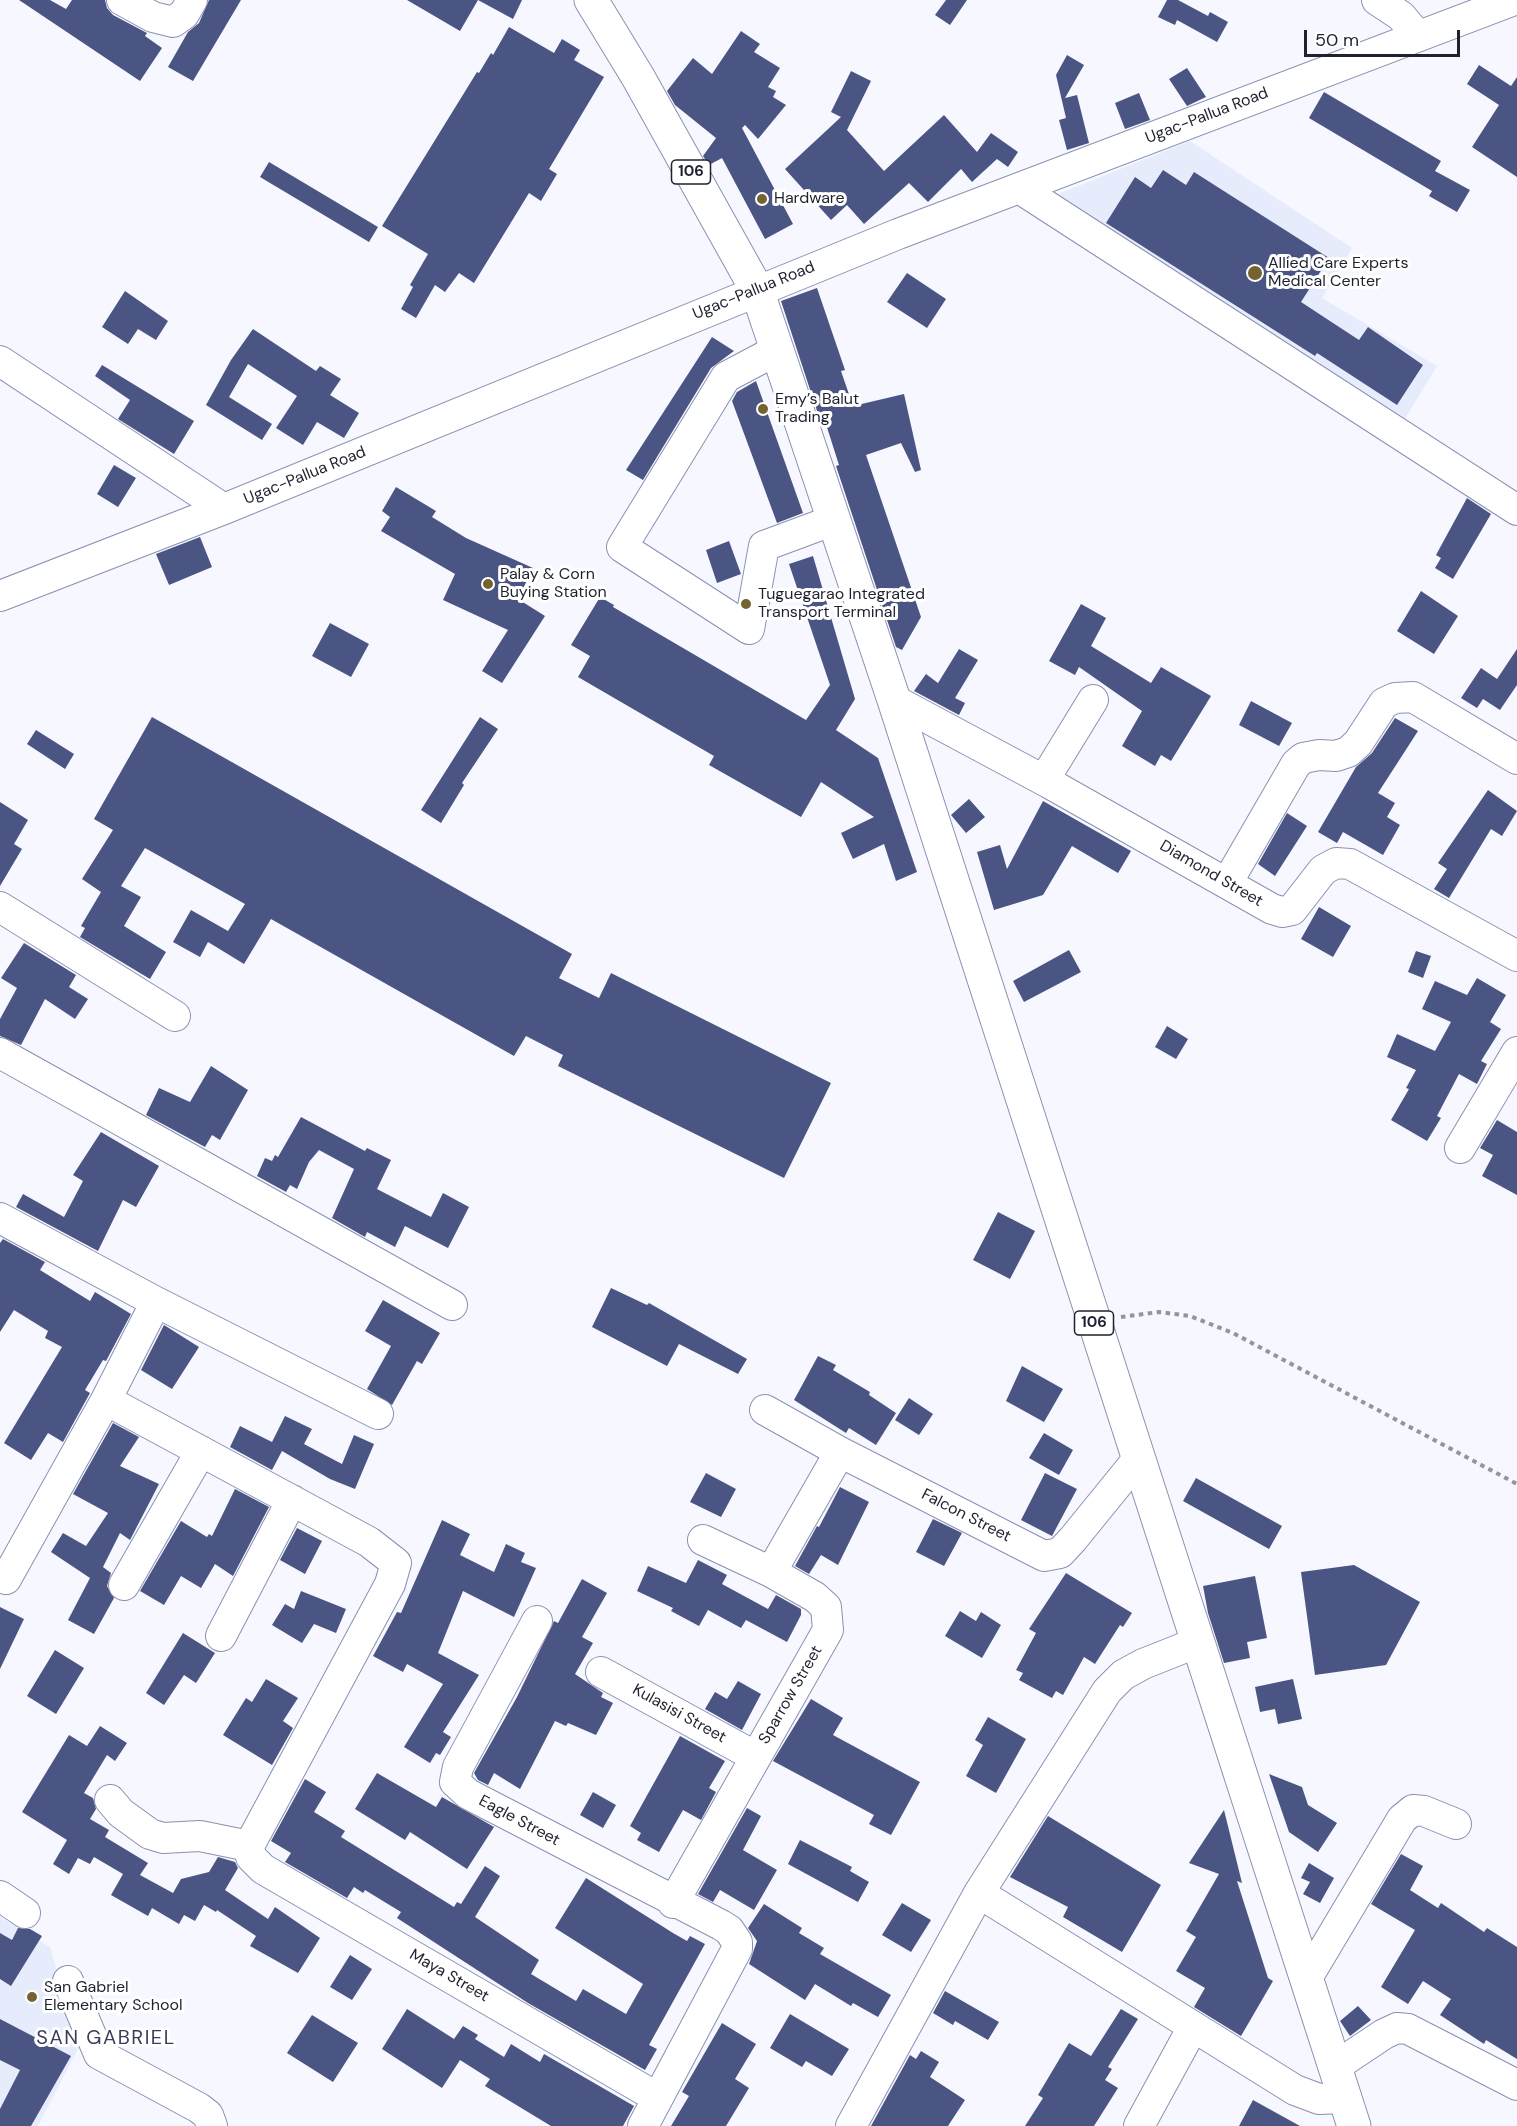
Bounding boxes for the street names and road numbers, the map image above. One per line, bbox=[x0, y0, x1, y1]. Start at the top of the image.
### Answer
street label: Ugac-Pallua Road bbox=[1143, 84, 1271, 148]
road number: 106 bbox=[672, 160, 710, 184]
street label: Ugac-Pallua Road bbox=[690, 258, 818, 324]
street label: Ugac-Pallua Road bbox=[241, 443, 369, 509]
street label: Diamond Street bbox=[1156, 837, 1266, 911]
road number: 106 bbox=[1074, 1311, 1114, 1335]
street label: Falcon Street bbox=[918, 1485, 1014, 1547]
street label: Sparrow Street bbox=[755, 1642, 827, 1748]
street label: Kulasisi Street bbox=[629, 1680, 729, 1748]
street label: Eagle Street bbox=[475, 1792, 563, 1850]
street label: Maya Street bbox=[406, 1946, 492, 2006]

